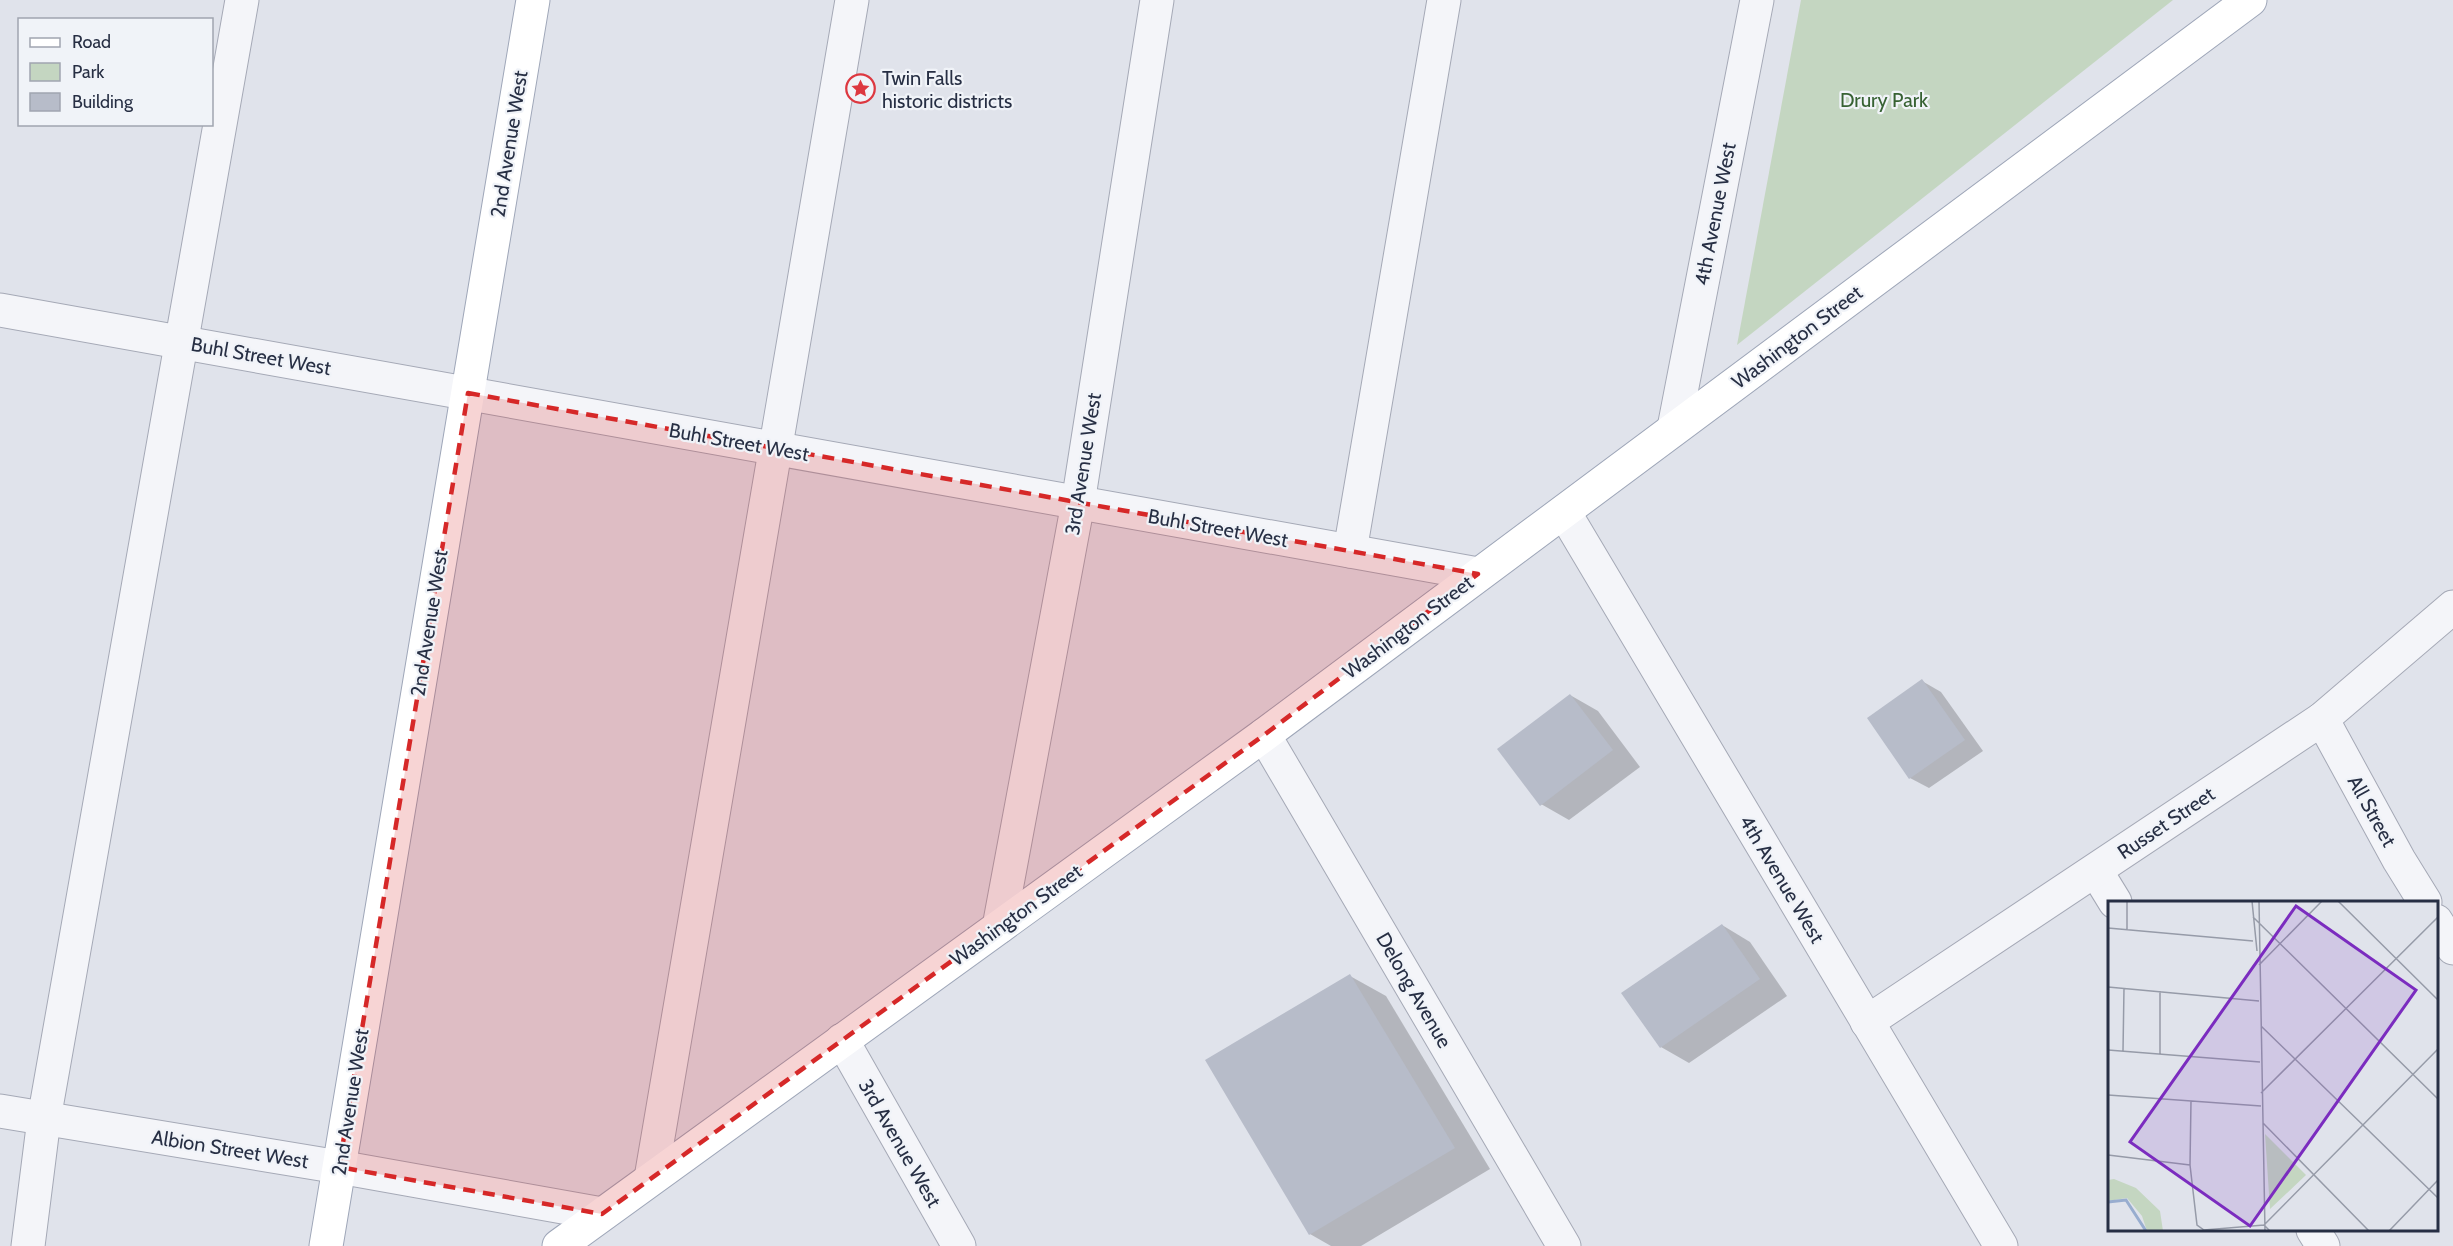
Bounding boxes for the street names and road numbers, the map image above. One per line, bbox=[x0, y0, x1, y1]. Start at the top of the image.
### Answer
street label: 2nd Avenue West bbox=[486, 68, 533, 219]
street label: 4th Avenue West bbox=[1689, 140, 1741, 287]
street label: Washington Street bbox=[1727, 280, 1867, 394]
street label: Buhl Street West bbox=[189, 332, 333, 380]
street label: 3rd Avenue West bbox=[1060, 391, 1106, 537]
street label: Buhl Street West bbox=[667, 418, 811, 466]
street label: Buhl Street West bbox=[1146, 504, 1290, 552]
street label: 2nd Avenue West bbox=[406, 547, 453, 698]
street label: Washington Street bbox=[1338, 570, 1478, 684]
street label: All Street bbox=[2343, 771, 2401, 851]
street label: Russet Street bbox=[2113, 782, 2219, 864]
street label: 4th Avenue West bbox=[1734, 811, 1830, 948]
street label: Washington Street bbox=[945, 859, 1087, 971]
street label: Delong Avenue bbox=[1371, 928, 1457, 1052]
street label: 2nd Avenue West bbox=[327, 1026, 374, 1177]
street label: 3rd Avenue West bbox=[854, 1075, 946, 1211]
street label: Albion Street West bbox=[150, 1125, 310, 1173]

